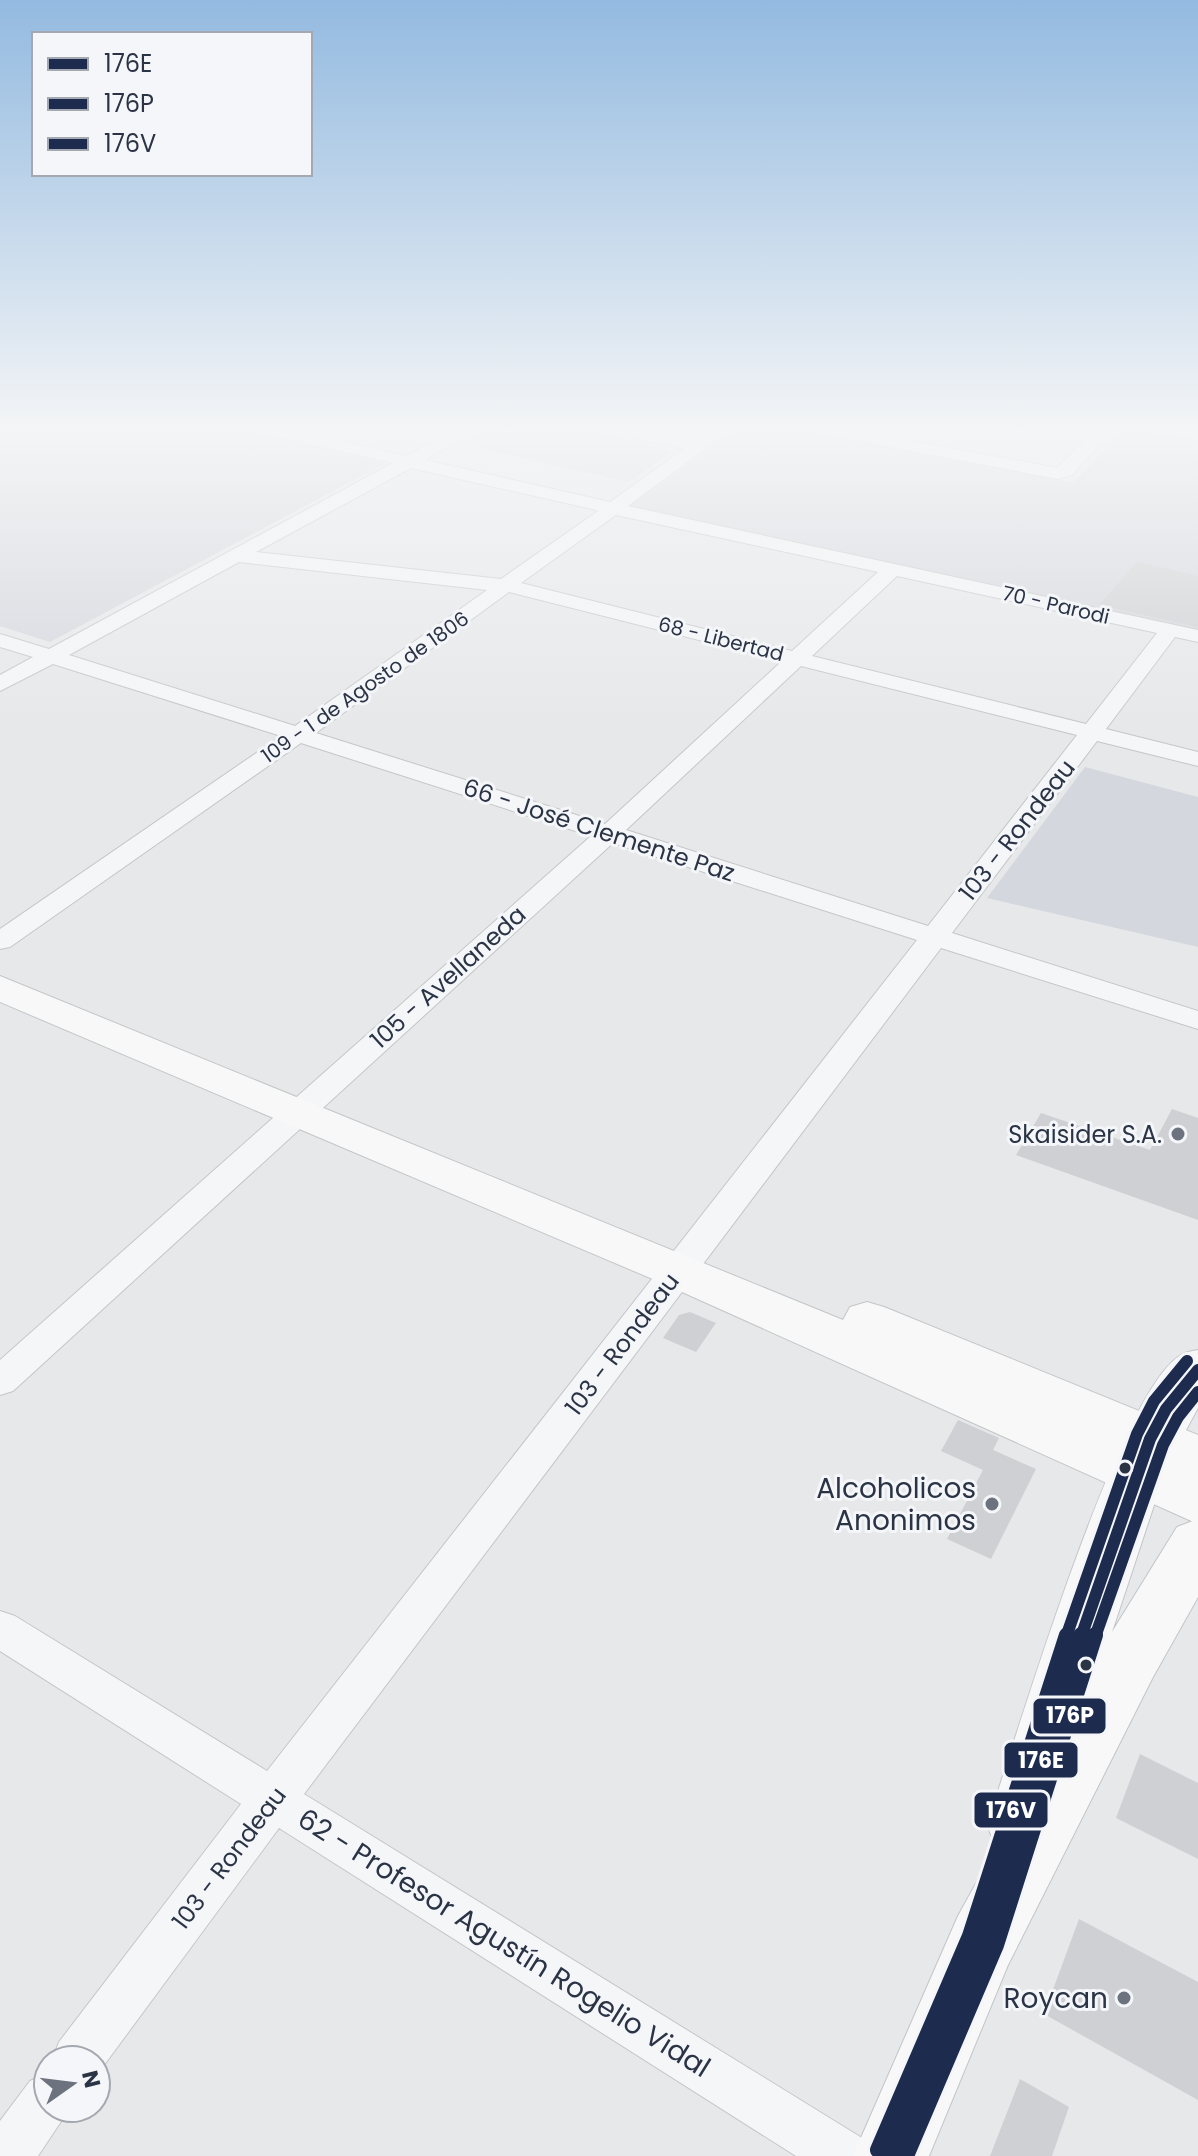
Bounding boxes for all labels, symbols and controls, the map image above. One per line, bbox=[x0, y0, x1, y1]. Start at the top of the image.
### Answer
legend bbox=[32, 32, 312, 176]
text: 176E bbox=[104, 47, 152, 80]
text: 176P bbox=[104, 87, 154, 120]
text: 176V bbox=[104, 127, 156, 160]
street label: 70 - Parodi bbox=[1000, 579, 1112, 631]
street label: 109 - 1 de Agosto de 1806 bbox=[256, 605, 474, 769]
street label: 68 - Libertad bbox=[655, 610, 787, 668]
street label: 103 - Rondeau bbox=[951, 752, 1083, 908]
street label: 66 - José Clemente Paz bbox=[459, 770, 739, 890]
street label: 105 - Avellaneda bbox=[363, 898, 533, 1056]
place label: Skaisider S.A. bbox=[1008, 1118, 1162, 1151]
marker: Skaisider S.A. bbox=[1169, 1125, 1187, 1143]
street label: 103 - Rondeau bbox=[557, 1266, 687, 1422]
unlabelled marker bbox=[1117, 1460, 1133, 1476]
place label: Alcoholicos Anonimos bbox=[816, 1469, 976, 1540]
marker: Alcoholicos Anonimos bbox=[983, 1495, 1001, 1513]
unlabelled marker bbox=[1078, 1657, 1094, 1673]
line badge: 176P bbox=[1032, 1697, 1107, 1735]
text: 176P bbox=[1046, 1700, 1094, 1731]
line badge: 176E bbox=[1003, 1741, 1079, 1779]
text: 176E bbox=[1018, 1745, 1064, 1776]
street label: 103 - Rondeau bbox=[164, 1780, 294, 1936]
line badge: 176V bbox=[973, 1791, 1049, 1829]
text: 176V bbox=[986, 1795, 1036, 1826]
street label: 62 - Profesor Agustín Rogelio Vidal bbox=[290, 1799, 718, 2087]
place label: Roycan bbox=[1003, 1979, 1108, 2018]
marker: Roycan bbox=[1115, 1989, 1133, 2007]
north arrow bbox=[32, 2044, 112, 2124]
text: N bbox=[74, 2068, 108, 2091]

